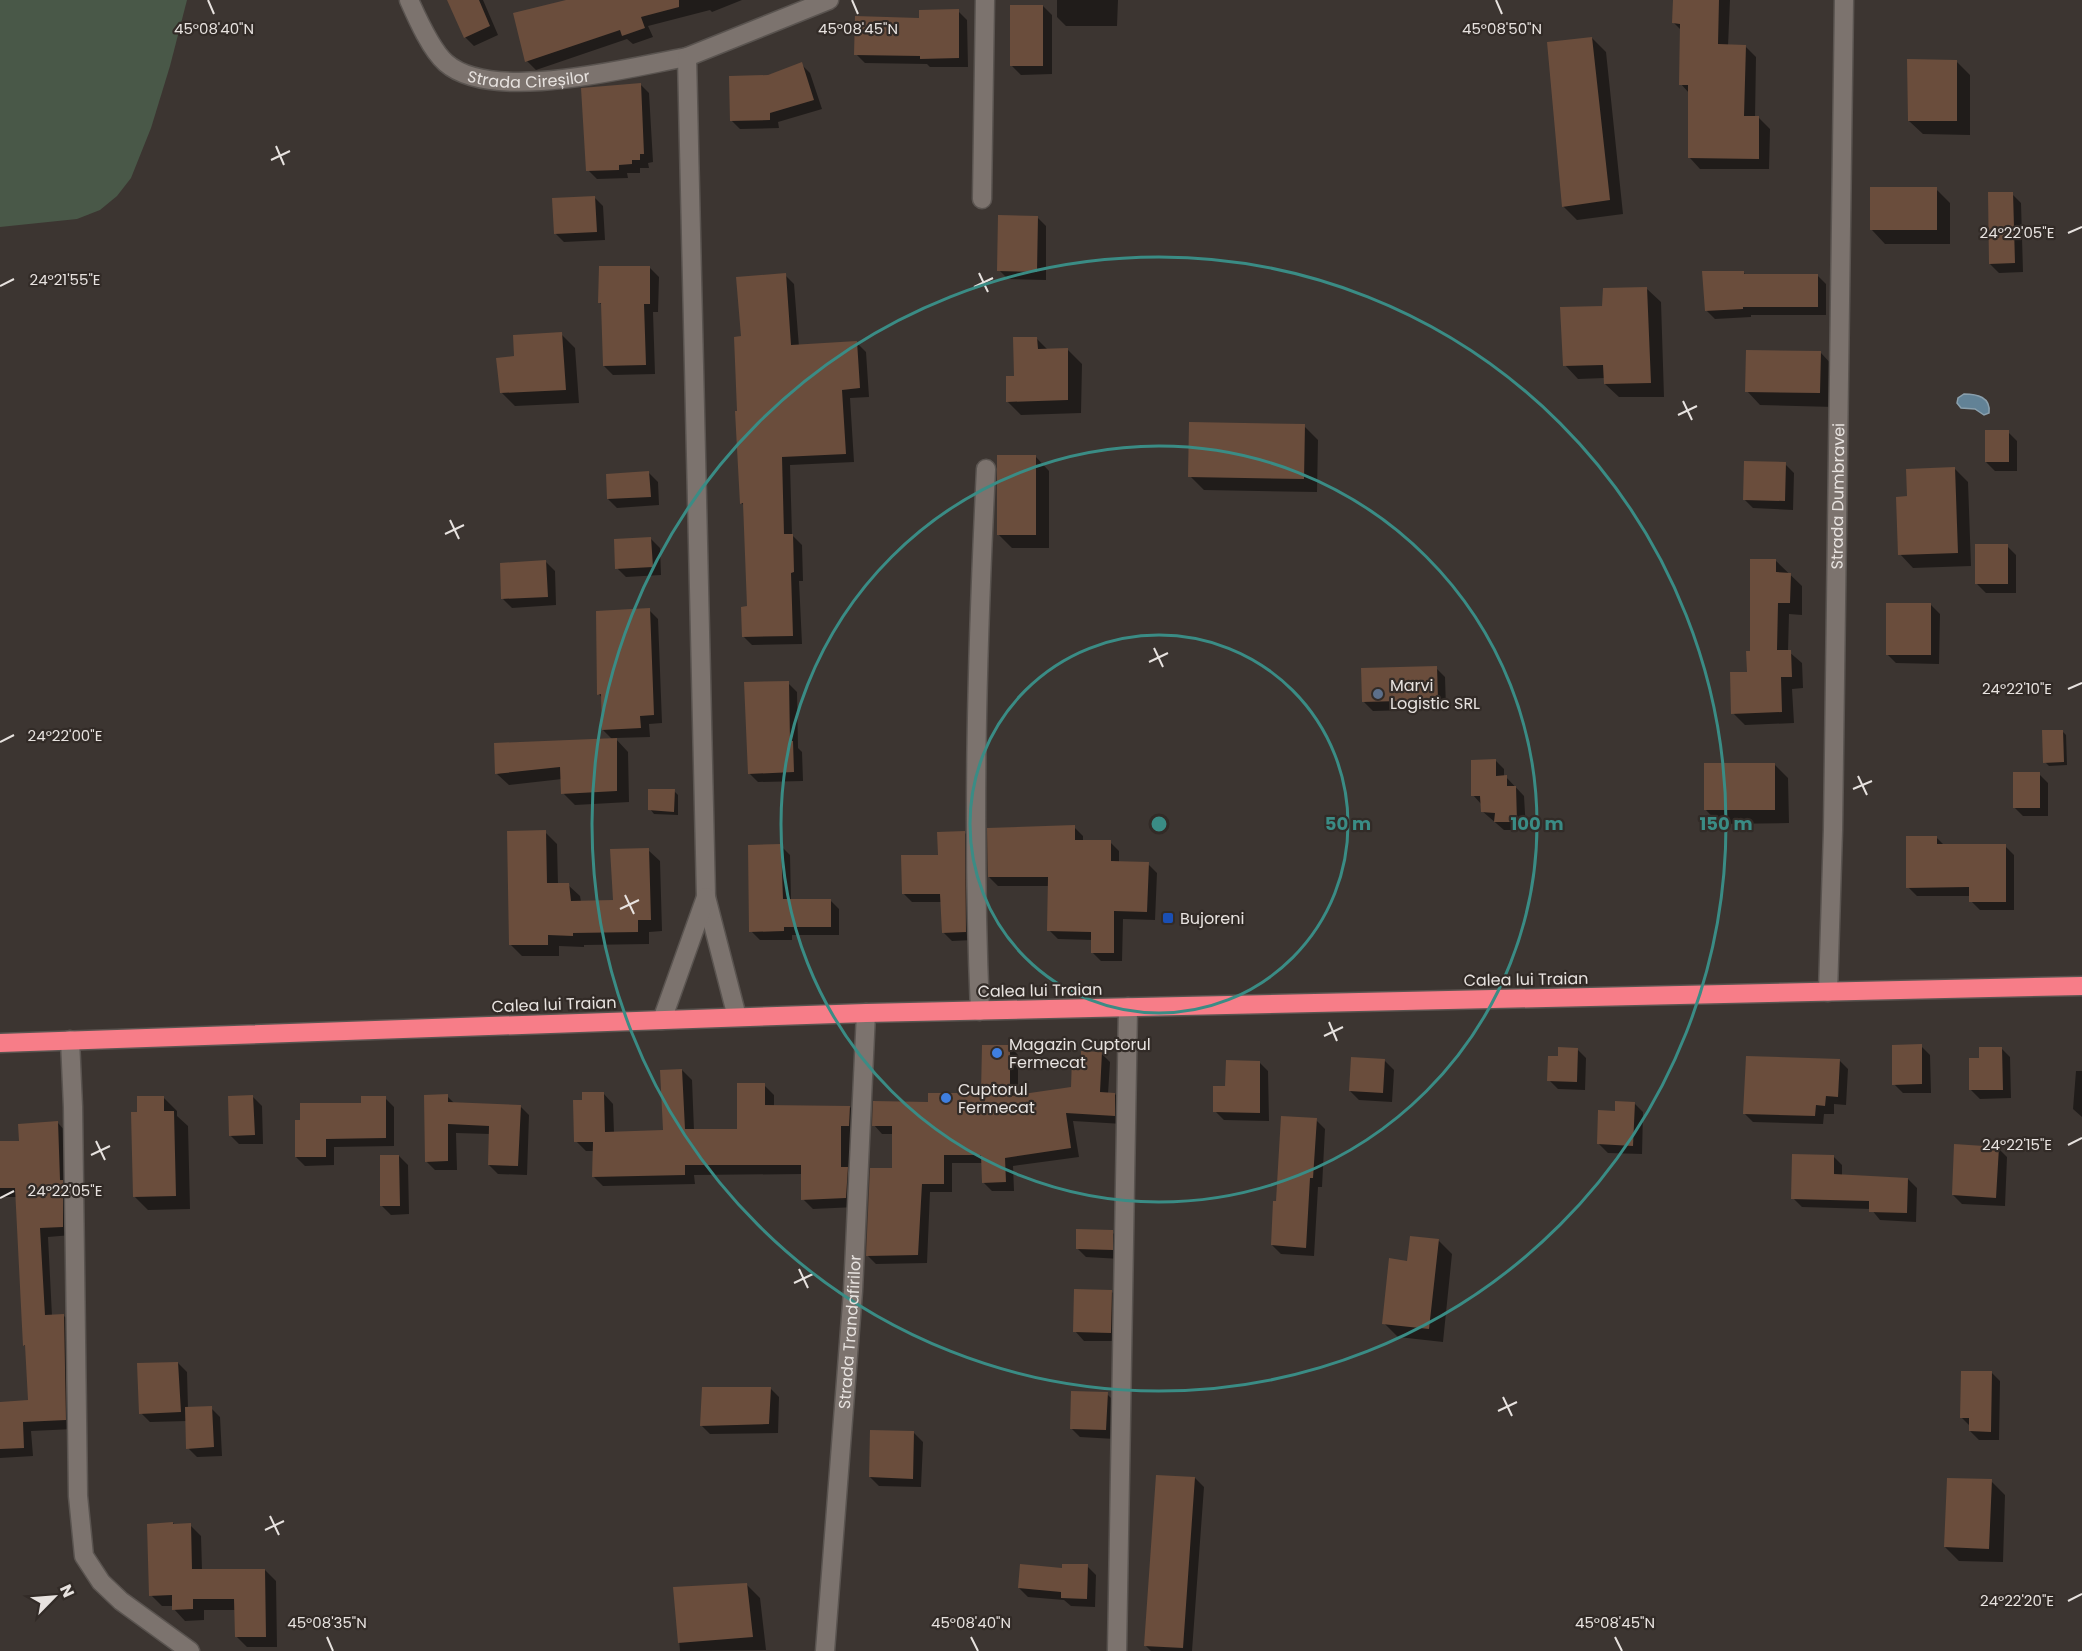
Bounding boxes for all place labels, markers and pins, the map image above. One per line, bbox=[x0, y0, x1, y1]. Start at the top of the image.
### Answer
place label: Marvi Logistic SRL bbox=[1390, 674, 1480, 715]
marker: Marvi Logistic SRL bbox=[1371, 687, 1385, 701]
centre of rings bbox=[1149, 814, 1169, 834]
place label: Bujoreni bbox=[1180, 907, 1244, 930]
marker: Bujoreni bbox=[1161, 911, 1175, 925]
place label: Magazin Cuptorul Fermecat bbox=[1009, 1033, 1151, 1074]
marker: Magazin Cuptorul Fermecat bbox=[990, 1046, 1004, 1060]
place label: Cuptorul Fermecat bbox=[958, 1078, 1035, 1119]
marker: Cuptorul Fermecat bbox=[939, 1091, 953, 1105]

